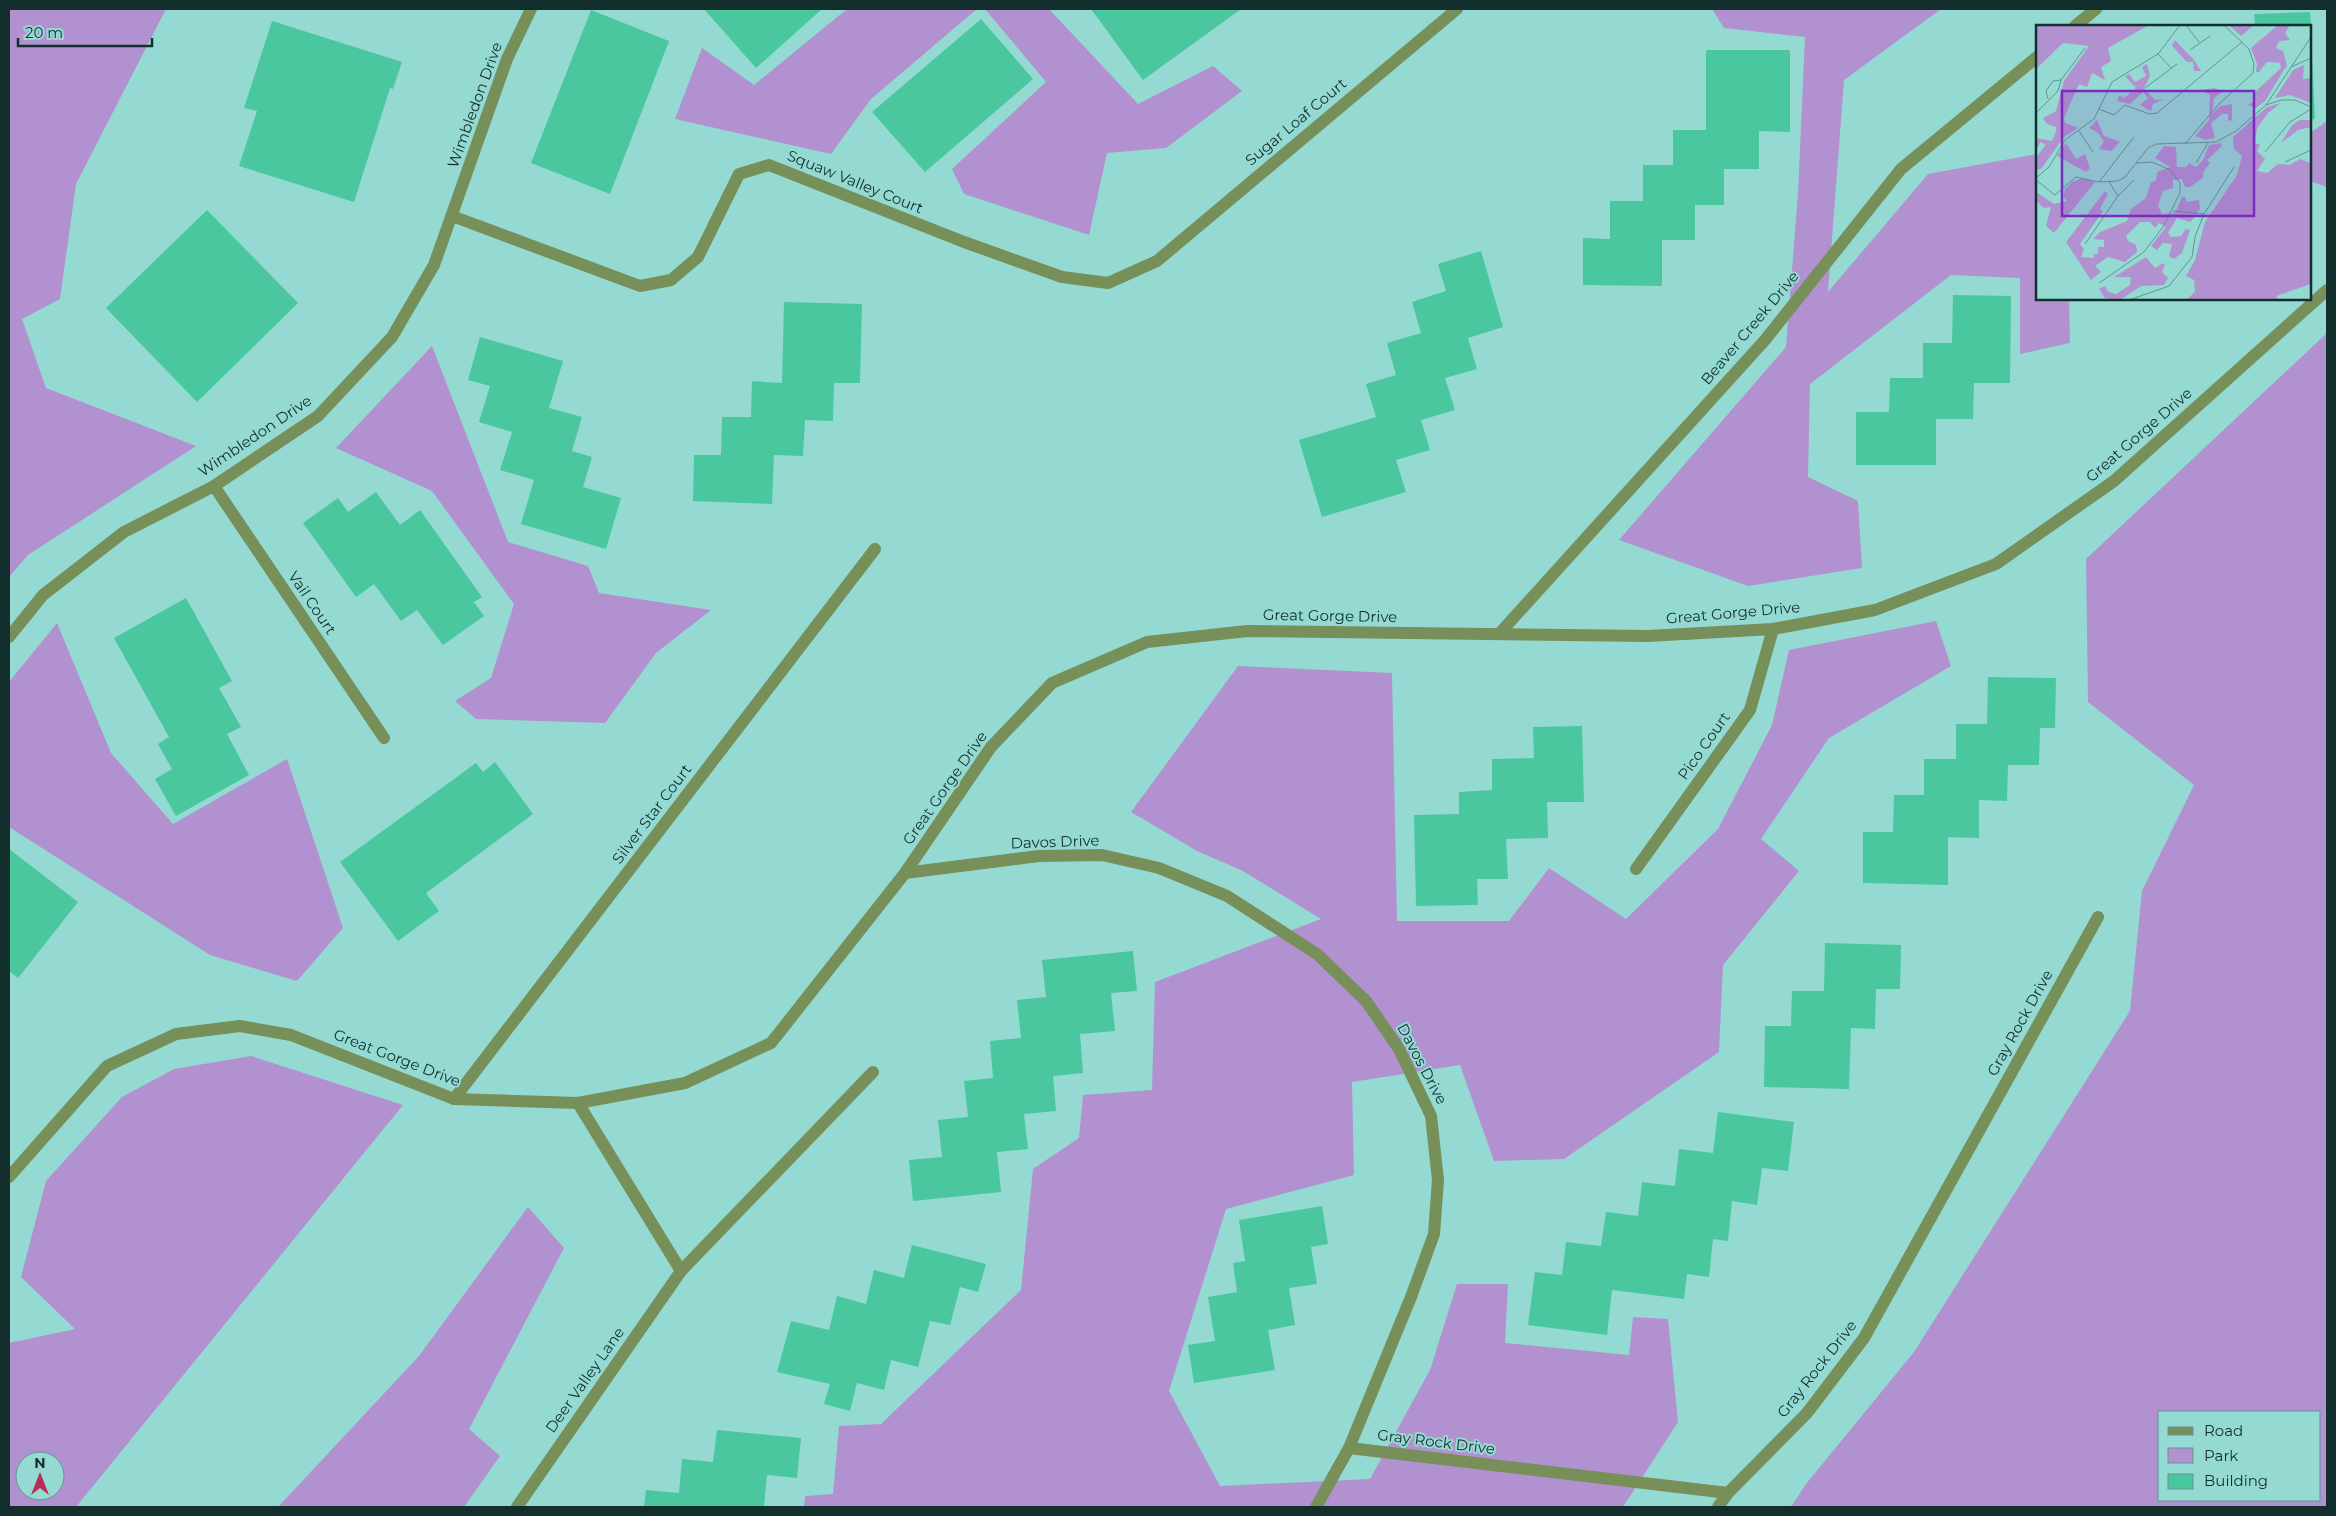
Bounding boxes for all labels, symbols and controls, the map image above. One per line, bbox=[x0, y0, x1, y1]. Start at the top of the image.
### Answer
scale bar bbox=[18, 15, 151, 47]
text: 20 m bbox=[25, 23, 63, 42]
inset map bbox=[2036, 25, 2311, 300]
street label: Wimbledon Drive bbox=[443, 39, 506, 170]
street label: Sugar Loaf Court bbox=[1241, 74, 1350, 170]
street label: Squaw Valley Court bbox=[784, 146, 926, 218]
street label: Beaver Creek Drive bbox=[1697, 267, 1803, 388]
street label: Great Gorge Drive bbox=[2082, 383, 2196, 486]
street label: Wimbledon Drive bbox=[194, 391, 315, 481]
street label: Vail Court bbox=[284, 567, 341, 638]
street label: Great Gorge Drive bbox=[1665, 597, 1801, 628]
street label: Great Gorge Drive bbox=[1263, 605, 1397, 626]
street label: Pico Court bbox=[1673, 708, 1734, 783]
street label: Great Gorge Drive bbox=[898, 727, 991, 848]
street label: Silver Star Court bbox=[608, 760, 695, 867]
street label: Davos Drive bbox=[1010, 830, 1100, 853]
street label: Gray Rock Drive bbox=[1983, 966, 2057, 1079]
street label: Davos Drive bbox=[1393, 1020, 1452, 1107]
street label: Great Gorge Drive bbox=[331, 1025, 463, 1091]
street label: Gray Rock Drive bbox=[1773, 1316, 1861, 1421]
street label: Deer Valley Lane bbox=[541, 1323, 628, 1436]
legend bbox=[2158, 1411, 2321, 1501]
text: Road bbox=[2204, 1421, 2243, 1440]
street label: Gray Rock Drive bbox=[1376, 1425, 1496, 1458]
text: Park bbox=[2204, 1446, 2238, 1465]
north arrow bbox=[15, 1451, 65, 1501]
text: N bbox=[34, 1454, 46, 1472]
text: Building bbox=[2204, 1471, 2268, 1490]

